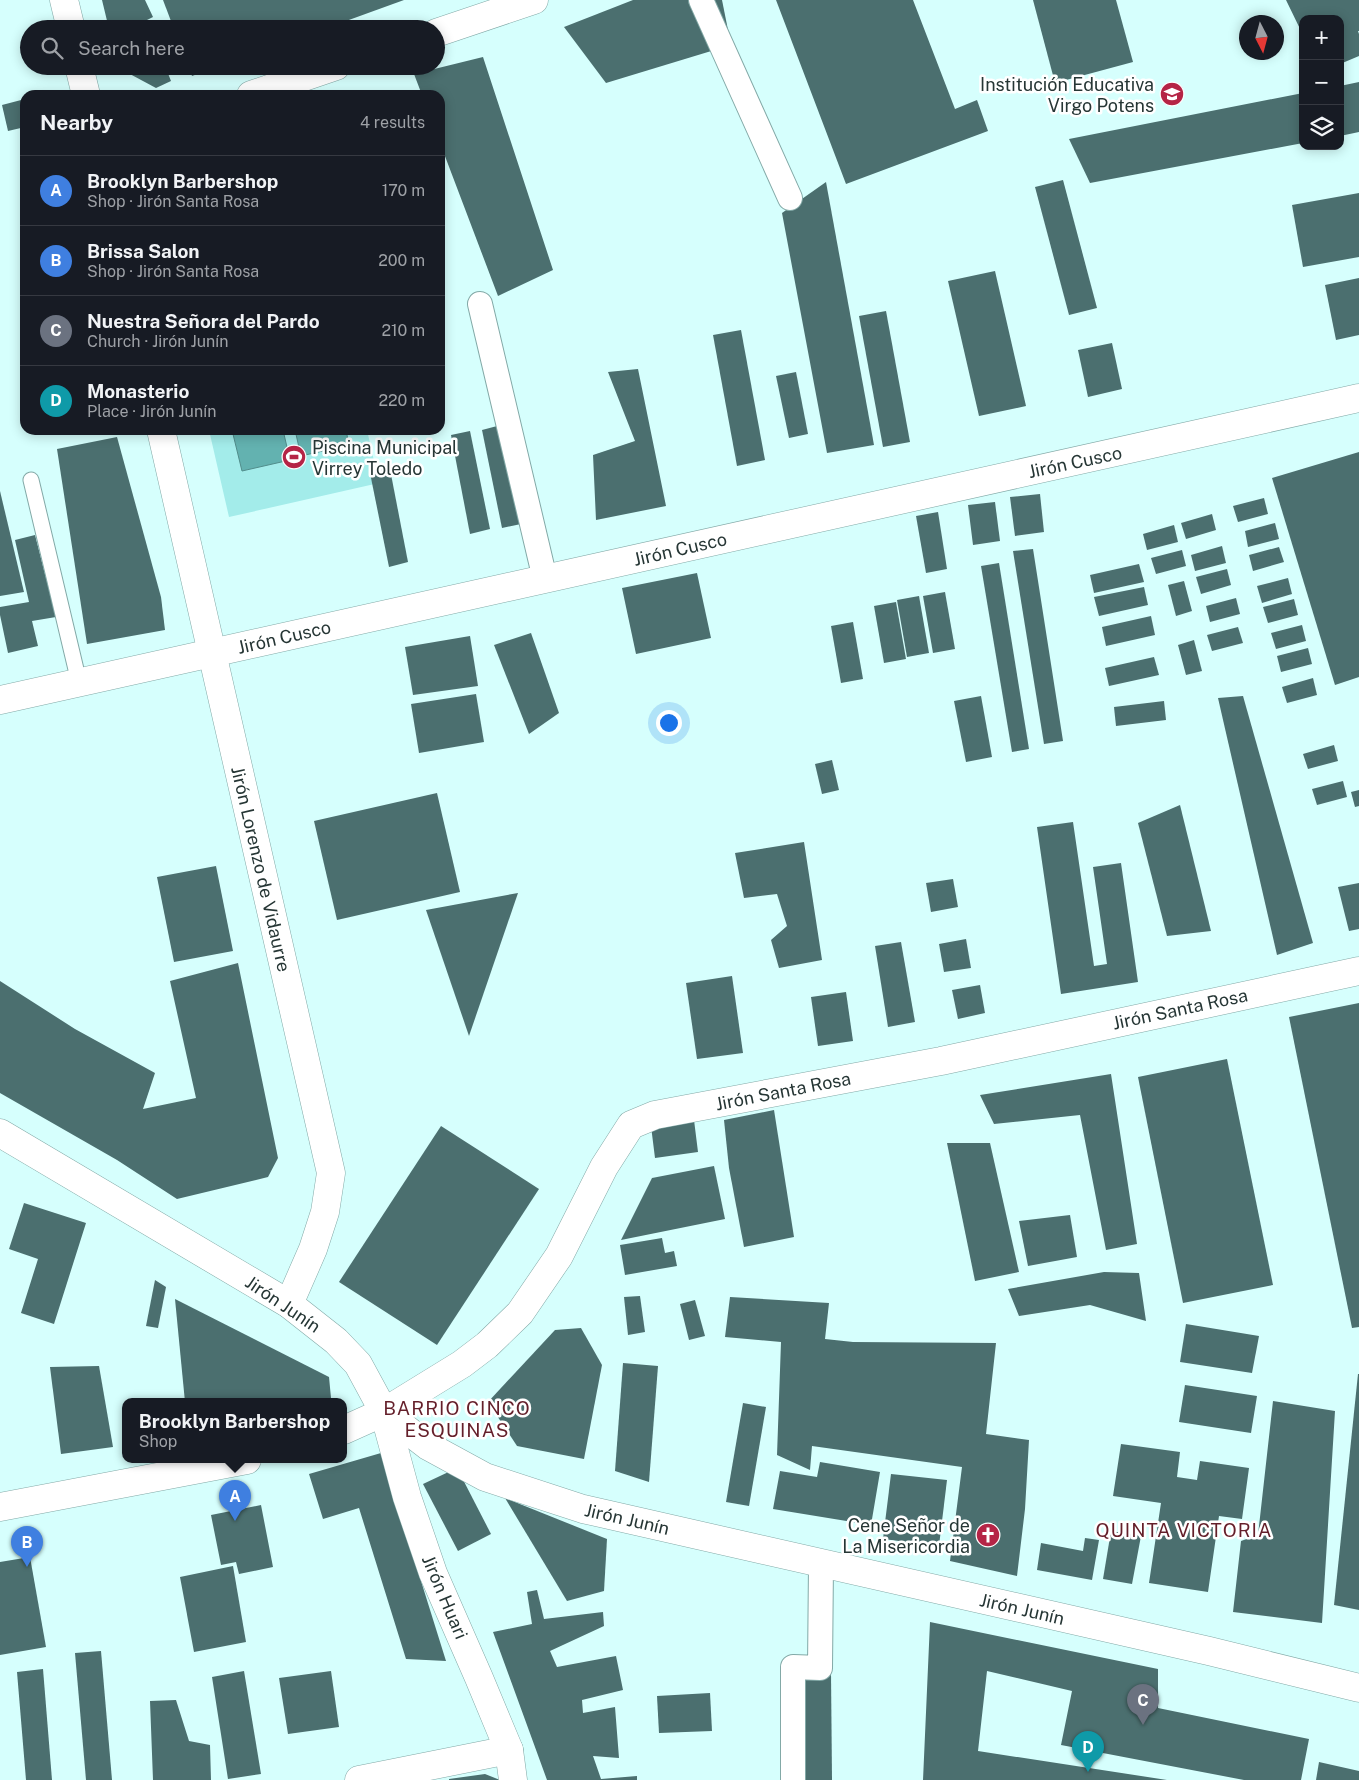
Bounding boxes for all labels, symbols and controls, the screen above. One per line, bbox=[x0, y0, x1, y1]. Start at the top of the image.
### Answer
north arrow bbox=[1239, 15, 1284, 60]
map controls bbox=[1299, 15, 1344, 150]
button: + bbox=[1299, 15, 1344, 60]
search box bbox=[20, 20, 445, 75]
icon: search bbox=[38, 34, 66, 62]
text: Search here bbox=[78, 37, 185, 59]
button: − bbox=[1299, 60, 1344, 105]
place label: Institución Educativa Virgo Potens bbox=[980, 74, 1154, 116]
school or university icon: Institución Educativa Virgo Potens bbox=[1159, 81, 1185, 107]
button: layers bbox=[1299, 105, 1344, 150]
text: Nearby bbox=[40, 110, 113, 135]
text: 4 results bbox=[360, 113, 425, 132]
text: Brooklyn Barbershop bbox=[87, 170, 278, 192]
text: A bbox=[50, 181, 62, 200]
text: 170 m bbox=[382, 181, 425, 200]
text: Shop · Jirón Santa Rosa bbox=[87, 192, 259, 211]
text: Brissa Salon bbox=[87, 240, 200, 262]
text: B bbox=[51, 251, 61, 270]
text: 200 m bbox=[378, 251, 425, 270]
text: Shop · Jirón Santa Rosa bbox=[87, 262, 259, 281]
text: Nuestra Señora del Pardo bbox=[87, 310, 320, 332]
text: C bbox=[50, 321, 62, 340]
text: 210 m bbox=[381, 321, 425, 340]
text: Church · Jirón Junín bbox=[87, 332, 229, 351]
text: Monasterio bbox=[87, 380, 189, 402]
text: D bbox=[50, 391, 62, 410]
text: 220 m bbox=[378, 391, 425, 410]
text: Place · Jirón Junín bbox=[87, 402, 216, 421]
place label: Piscina Municipal Virrey Toledo bbox=[312, 437, 458, 479]
street label: Jirón Cusco bbox=[1026, 442, 1124, 482]
sports icon: Piscina Municipal Virrey Toledo bbox=[281, 444, 307, 470]
street label: Jirón Cusco bbox=[631, 528, 729, 570]
street label: Jirón Cusco bbox=[235, 616, 333, 658]
your location bbox=[656, 710, 682, 736]
street label: Jirón Lorenzo de Vidaurre bbox=[227, 764, 295, 974]
street label: Jirón Santa Rosa bbox=[1110, 984, 1250, 1034]
street label: Jirón Santa Rosa bbox=[713, 1068, 853, 1114]
street label: Jirón Junín bbox=[241, 1271, 325, 1337]
district label: BARRIO CINCO ESQUINAS bbox=[383, 1397, 531, 1441]
popup bbox=[122, 1398, 347, 1463]
text: Brooklyn Barbershop bbox=[139, 1410, 330, 1432]
text: Shop bbox=[139, 1432, 177, 1451]
pin: A bbox=[219, 1480, 251, 1521]
street label: Jirón Junín bbox=[583, 1499, 671, 1539]
place label: Cene Señor de La Misericordia bbox=[842, 1515, 970, 1557]
district label: QUINTA VICTORIA bbox=[1096, 1519, 1272, 1541]
church icon: Cene Señor de La Misericordia bbox=[975, 1522, 1001, 1548]
pin: B bbox=[11, 1526, 43, 1567]
street label: Jirón Huari bbox=[418, 1552, 472, 1642]
street label: Jirón Junín bbox=[978, 1589, 1066, 1629]
pin: C bbox=[1127, 1684, 1159, 1725]
pin: D bbox=[1072, 1731, 1104, 1772]

